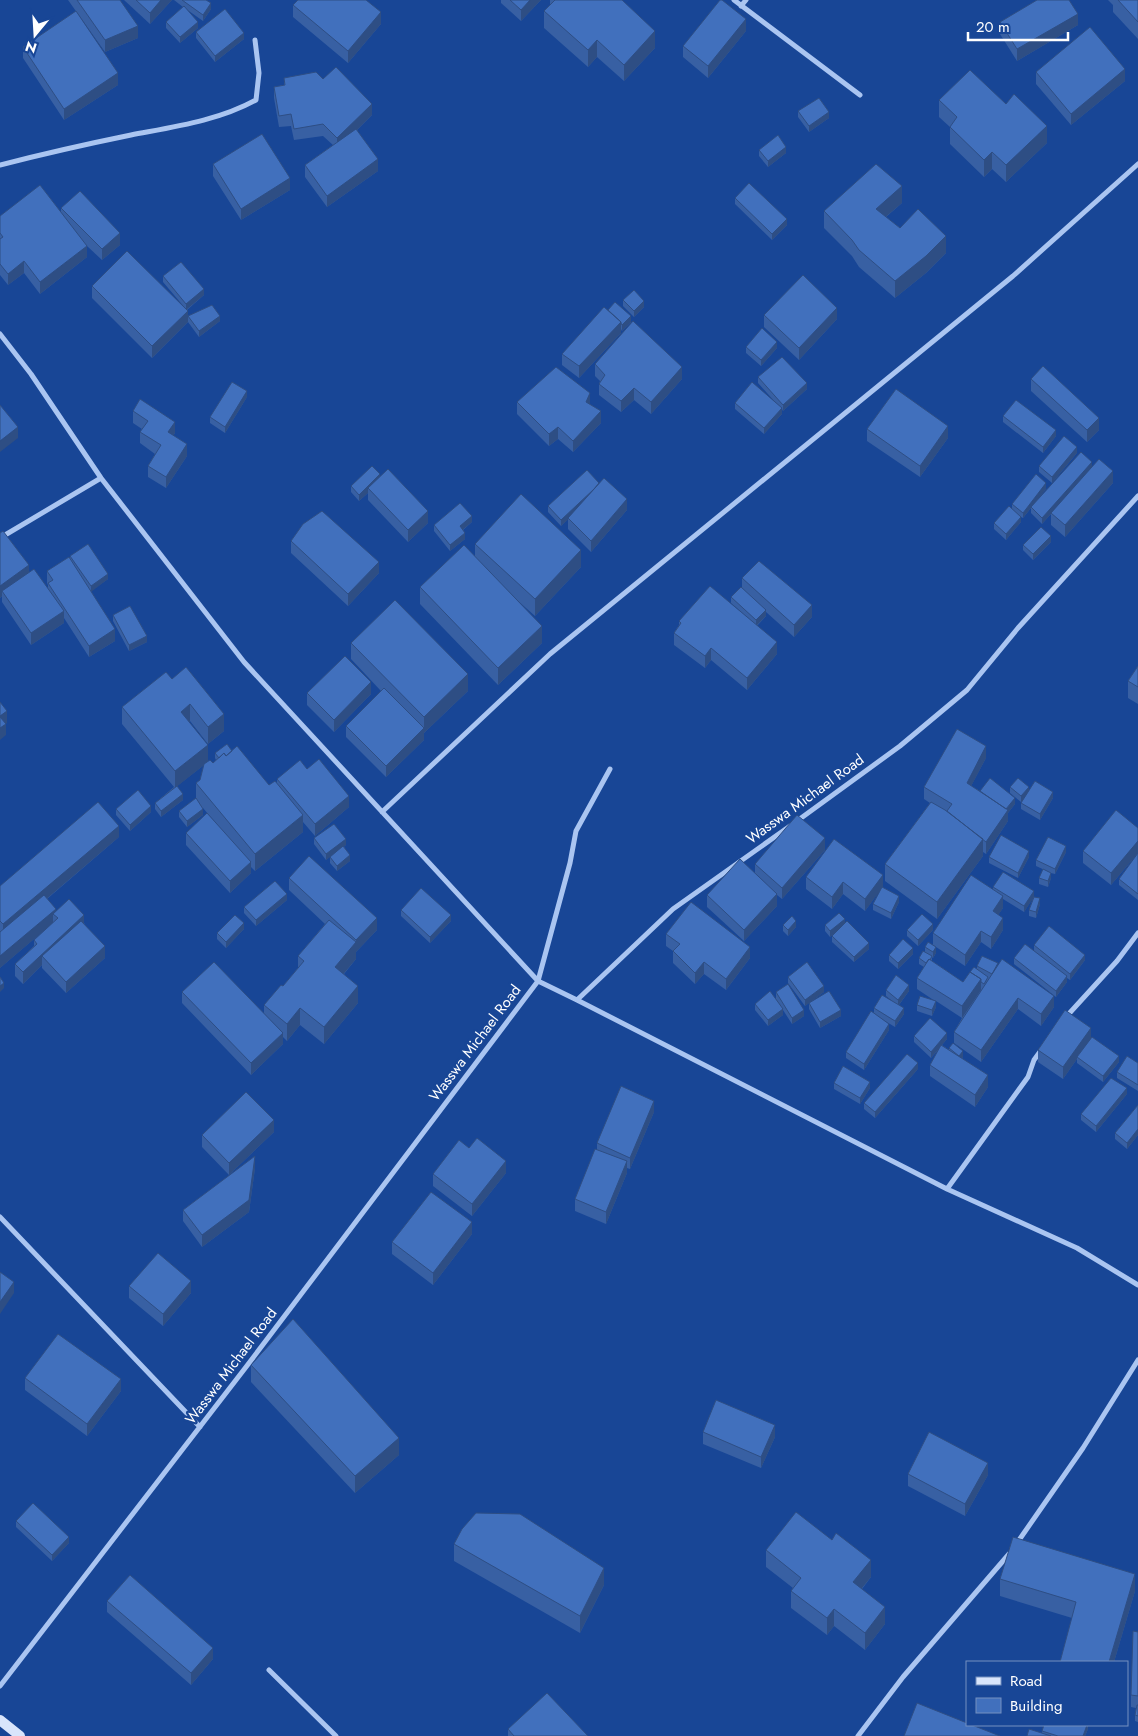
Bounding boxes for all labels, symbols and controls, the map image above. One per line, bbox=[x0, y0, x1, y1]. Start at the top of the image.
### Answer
north arrow bbox=[10, 10, 60, 60]
scale bar bbox=[968, 10, 1068, 42]
text: 20 m bbox=[976, 16, 1010, 38]
text: N bbox=[23, 36, 39, 59]
street label: Wasswa Michael Road bbox=[742, 749, 868, 849]
street label: Wasswa Michael Road bbox=[424, 980, 526, 1106]
street label: Wasswa Michael Road bbox=[180, 1303, 282, 1429]
legend bbox=[966, 1661, 1128, 1726]
text: Road bbox=[1010, 1670, 1042, 1692]
text: Building bbox=[1010, 1695, 1062, 1717]

